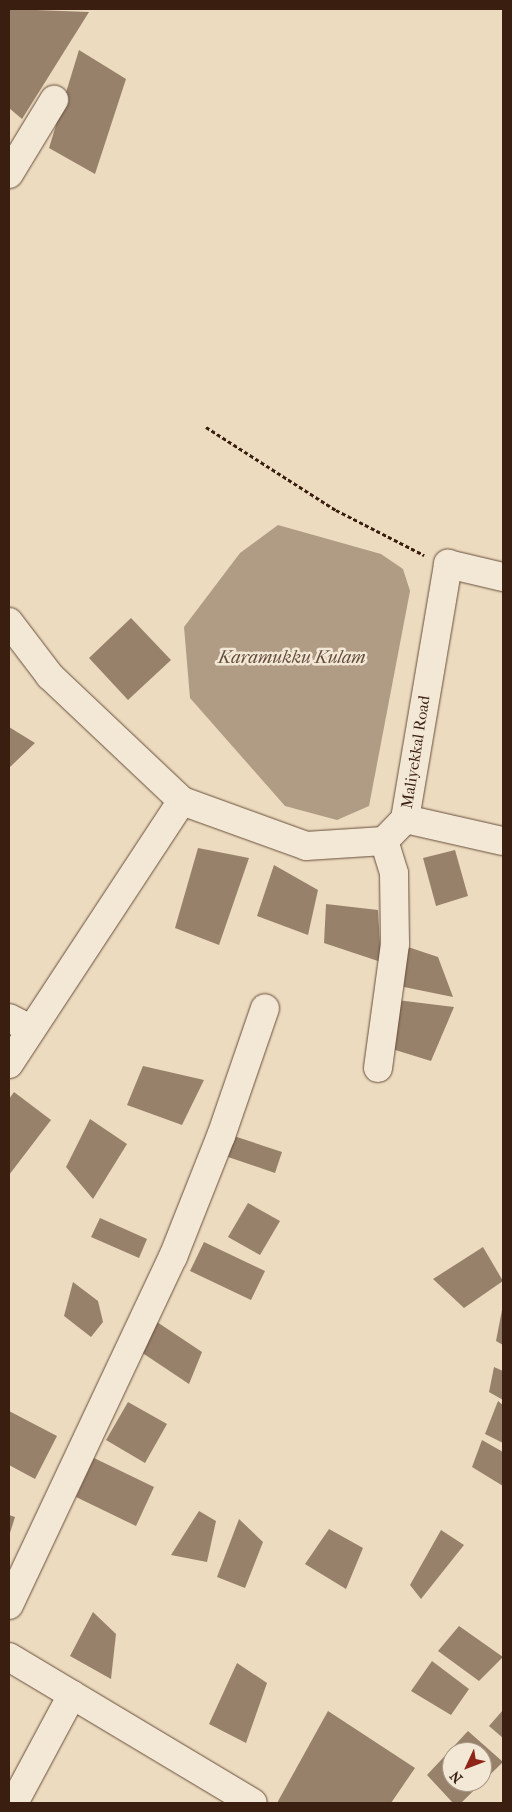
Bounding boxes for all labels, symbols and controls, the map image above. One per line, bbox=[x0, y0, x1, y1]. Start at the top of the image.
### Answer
water label: Karamukku Kulam bbox=[218, 647, 366, 669]
street label: Maliyekkal Road bbox=[398, 694, 434, 810]
north arrow bbox=[442, 1742, 492, 1792]
text: N bbox=[447, 1767, 466, 1787]

